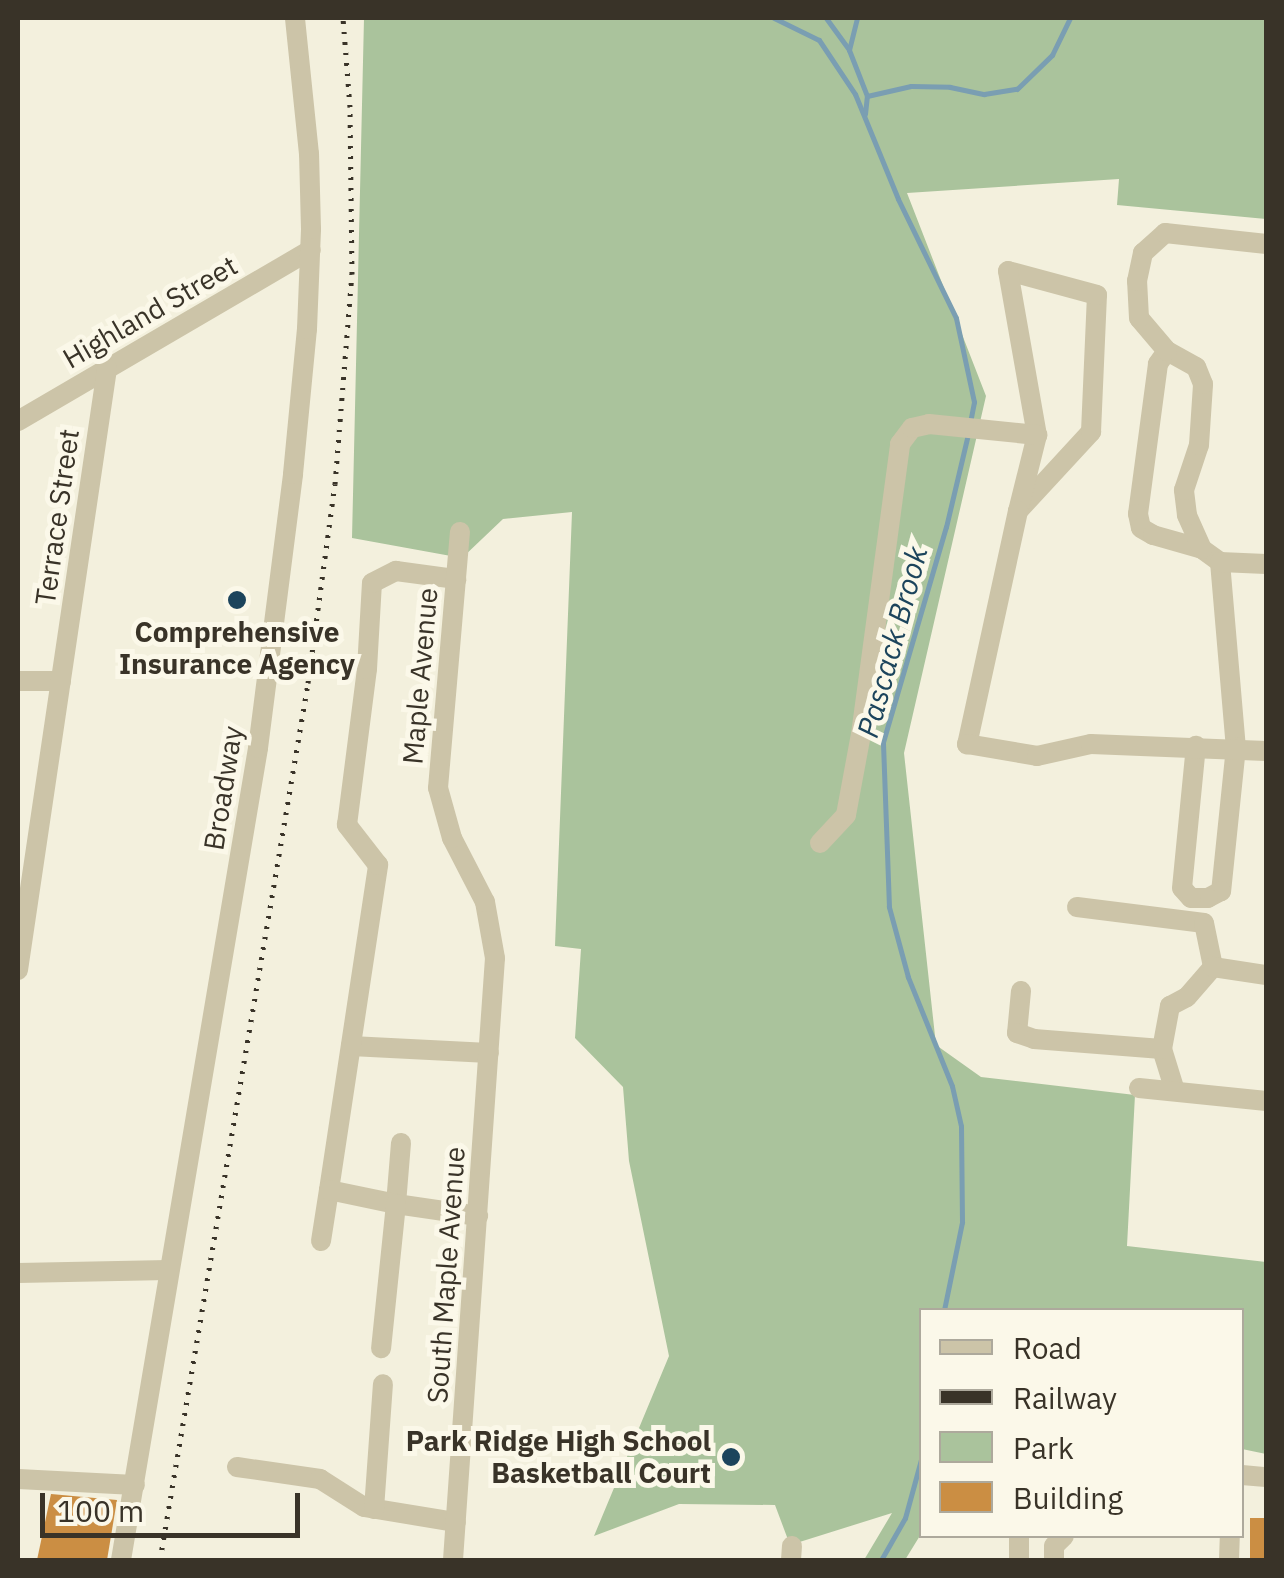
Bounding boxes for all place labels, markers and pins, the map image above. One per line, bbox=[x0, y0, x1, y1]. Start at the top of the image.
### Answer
marker: Comprehensive Insurance Agency bbox=[226, 589, 248, 611]
place label: Comprehensive Insurance Agency bbox=[119, 615, 355, 681]
place label: Park Ridge High School Basketball Court bbox=[406, 1424, 711, 1490]
marker: Park Ridge High School Basketball Court bbox=[720, 1446, 742, 1468]

